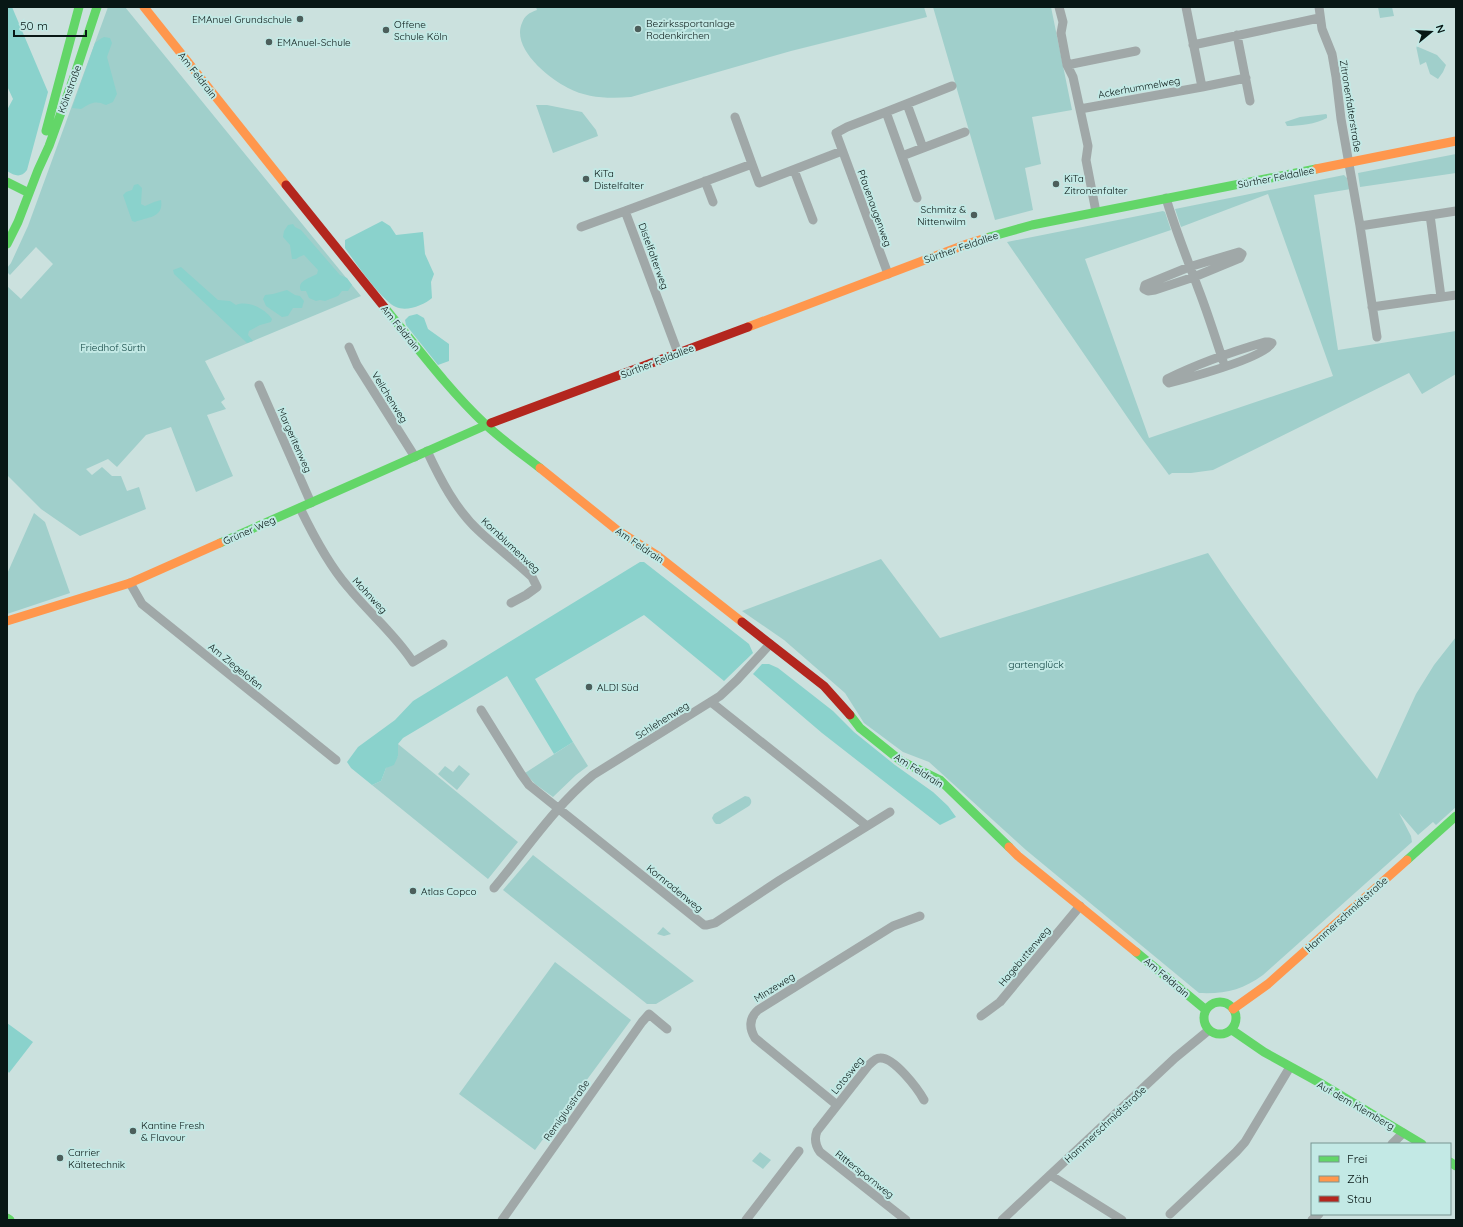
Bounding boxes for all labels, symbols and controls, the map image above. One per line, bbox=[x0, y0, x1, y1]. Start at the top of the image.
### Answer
scale bar bbox=[14, 12, 86, 38]
north arrow bbox=[1411, 12, 1451, 52]
place label: EMAnuel Grundschule bbox=[192, 13, 292, 26]
marker: EMAnuel Grundschule bbox=[295, 14, 305, 24]
place label: Bezirkssportanlage Rodenkirchen bbox=[646, 17, 735, 42]
text: 50 m bbox=[20, 18, 48, 33]
place label: Offene Schule Köln bbox=[394, 18, 448, 43]
text: N bbox=[1433, 23, 1448, 35]
marker: Bezirkssportanlage Rodenkirchen bbox=[633, 24, 643, 34]
marker: Offene Schule Köln bbox=[381, 25, 391, 35]
place label: EMAnuel-Schule bbox=[277, 36, 351, 49]
marker: EMAnuel-Schule bbox=[264, 37, 274, 47]
street label: Am Feldrain bbox=[175, 49, 220, 101]
street label: Zitronenfalterstraße bbox=[1337, 59, 1364, 153]
street label: Kölnstraße bbox=[55, 63, 84, 115]
street label: Ackerhummelweg bbox=[1097, 74, 1181, 101]
street label: Sürther Feldallee bbox=[1237, 164, 1316, 191]
place label: KiTa Distelfalter bbox=[594, 167, 644, 192]
street label: Pfauenaugenweg bbox=[855, 168, 895, 249]
place label: KiTa Zitronenfalter bbox=[1064, 172, 1128, 197]
marker: KiTa Distelfalter bbox=[581, 174, 591, 184]
marker: KiTa Zitronenfalter bbox=[1051, 179, 1061, 189]
place label: Schmitz & Nittenwilm bbox=[917, 203, 966, 228]
marker: Schmitz & Nittenwilm bbox=[969, 210, 979, 220]
street label: Distelfalterweg bbox=[635, 221, 672, 291]
street label: Sürther Feldallee bbox=[922, 229, 1000, 266]
street label: Am Feldrain bbox=[378, 303, 423, 354]
park label: Friedhof Sürth bbox=[80, 341, 146, 354]
street label: Sürther Feldallee bbox=[619, 341, 696, 381]
street label: Veilchenweg bbox=[369, 369, 410, 425]
street label: Margeritenweg bbox=[274, 406, 315, 475]
street label: Grüner Weg bbox=[221, 513, 277, 548]
street label: Kornblumenweg bbox=[478, 515, 543, 576]
street label: Am Feldrain bbox=[613, 525, 666, 566]
street label: Mohnweg bbox=[349, 574, 390, 616]
street label: Am Ziegelofen bbox=[206, 640, 266, 693]
park label: gartenglück bbox=[1008, 658, 1064, 671]
place label: ALDI Süd bbox=[597, 681, 639, 694]
marker: ALDI Süd bbox=[584, 682, 594, 692]
street label: Schlehenweg bbox=[633, 699, 691, 742]
street label: Am Feldrain bbox=[892, 750, 946, 791]
street label: Kornradenweg bbox=[644, 862, 706, 915]
street label: Hammerschmidtstraße bbox=[1302, 873, 1391, 955]
place label: Atlas Copco bbox=[421, 885, 476, 898]
marker: Atlas Copco bbox=[408, 886, 418, 896]
street label: Hagebuttenweg bbox=[996, 924, 1053, 989]
street label: Am Feldrain bbox=[1141, 955, 1192, 1000]
street label: Minzeweg bbox=[751, 970, 797, 1005]
street label: Lotosweg bbox=[828, 1054, 867, 1097]
street label: Remigiusstraße bbox=[540, 1077, 593, 1143]
street label: Auf dem Klemberg bbox=[1315, 1078, 1397, 1133]
street label: Hammerschmidtstraße bbox=[1062, 1083, 1149, 1166]
place label: Kantine Fresh & Flavour bbox=[141, 1119, 205, 1144]
marker: Kantine Fresh & Flavour bbox=[128, 1126, 138, 1136]
legend bbox=[1311, 1143, 1451, 1215]
place label: Carrier Kältetechnik bbox=[68, 1146, 125, 1171]
street label: Ritterspornweg bbox=[833, 1147, 897, 1201]
text: Frei bbox=[1347, 1151, 1367, 1166]
marker: Carrier Kältetechnik bbox=[55, 1153, 65, 1163]
text: Zäh bbox=[1347, 1171, 1369, 1186]
text: Stau bbox=[1347, 1191, 1372, 1206]

